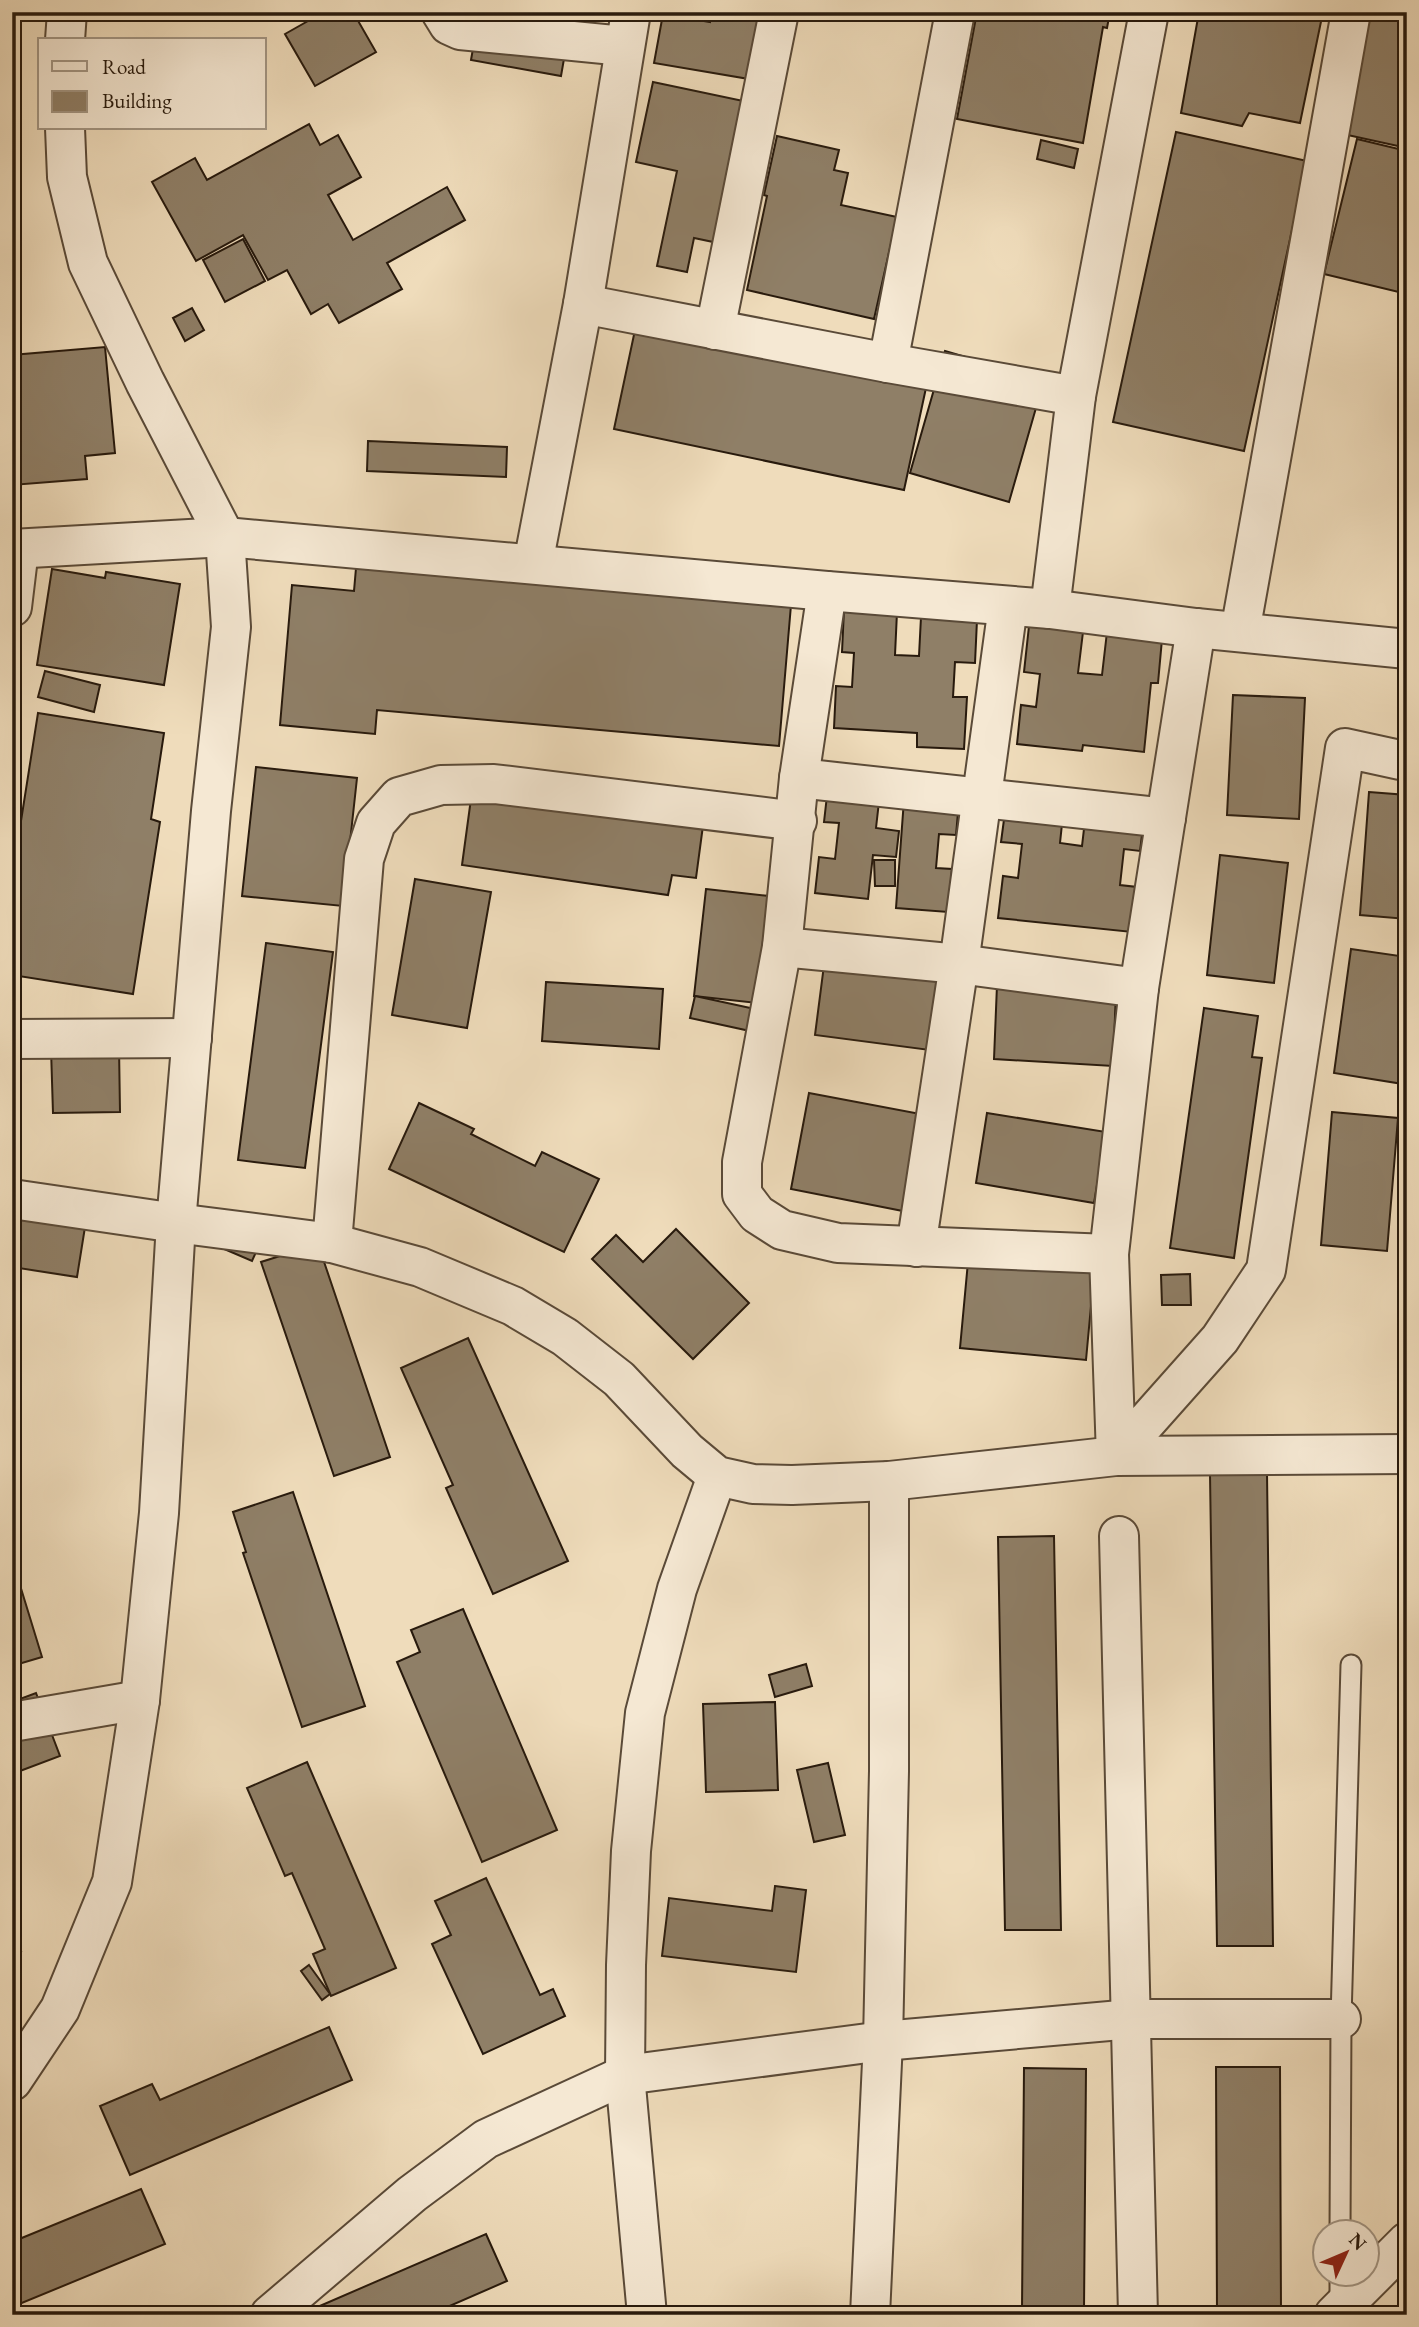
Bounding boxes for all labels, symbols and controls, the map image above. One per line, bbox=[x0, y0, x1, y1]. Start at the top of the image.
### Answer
legend bbox=[38, 38, 266, 130]
text: Road bbox=[102, 53, 146, 80]
text: Building bbox=[102, 87, 172, 114]
north arrow bbox=[1310, 2218, 1380, 2288]
text: N bbox=[1344, 2227, 1373, 2256]

